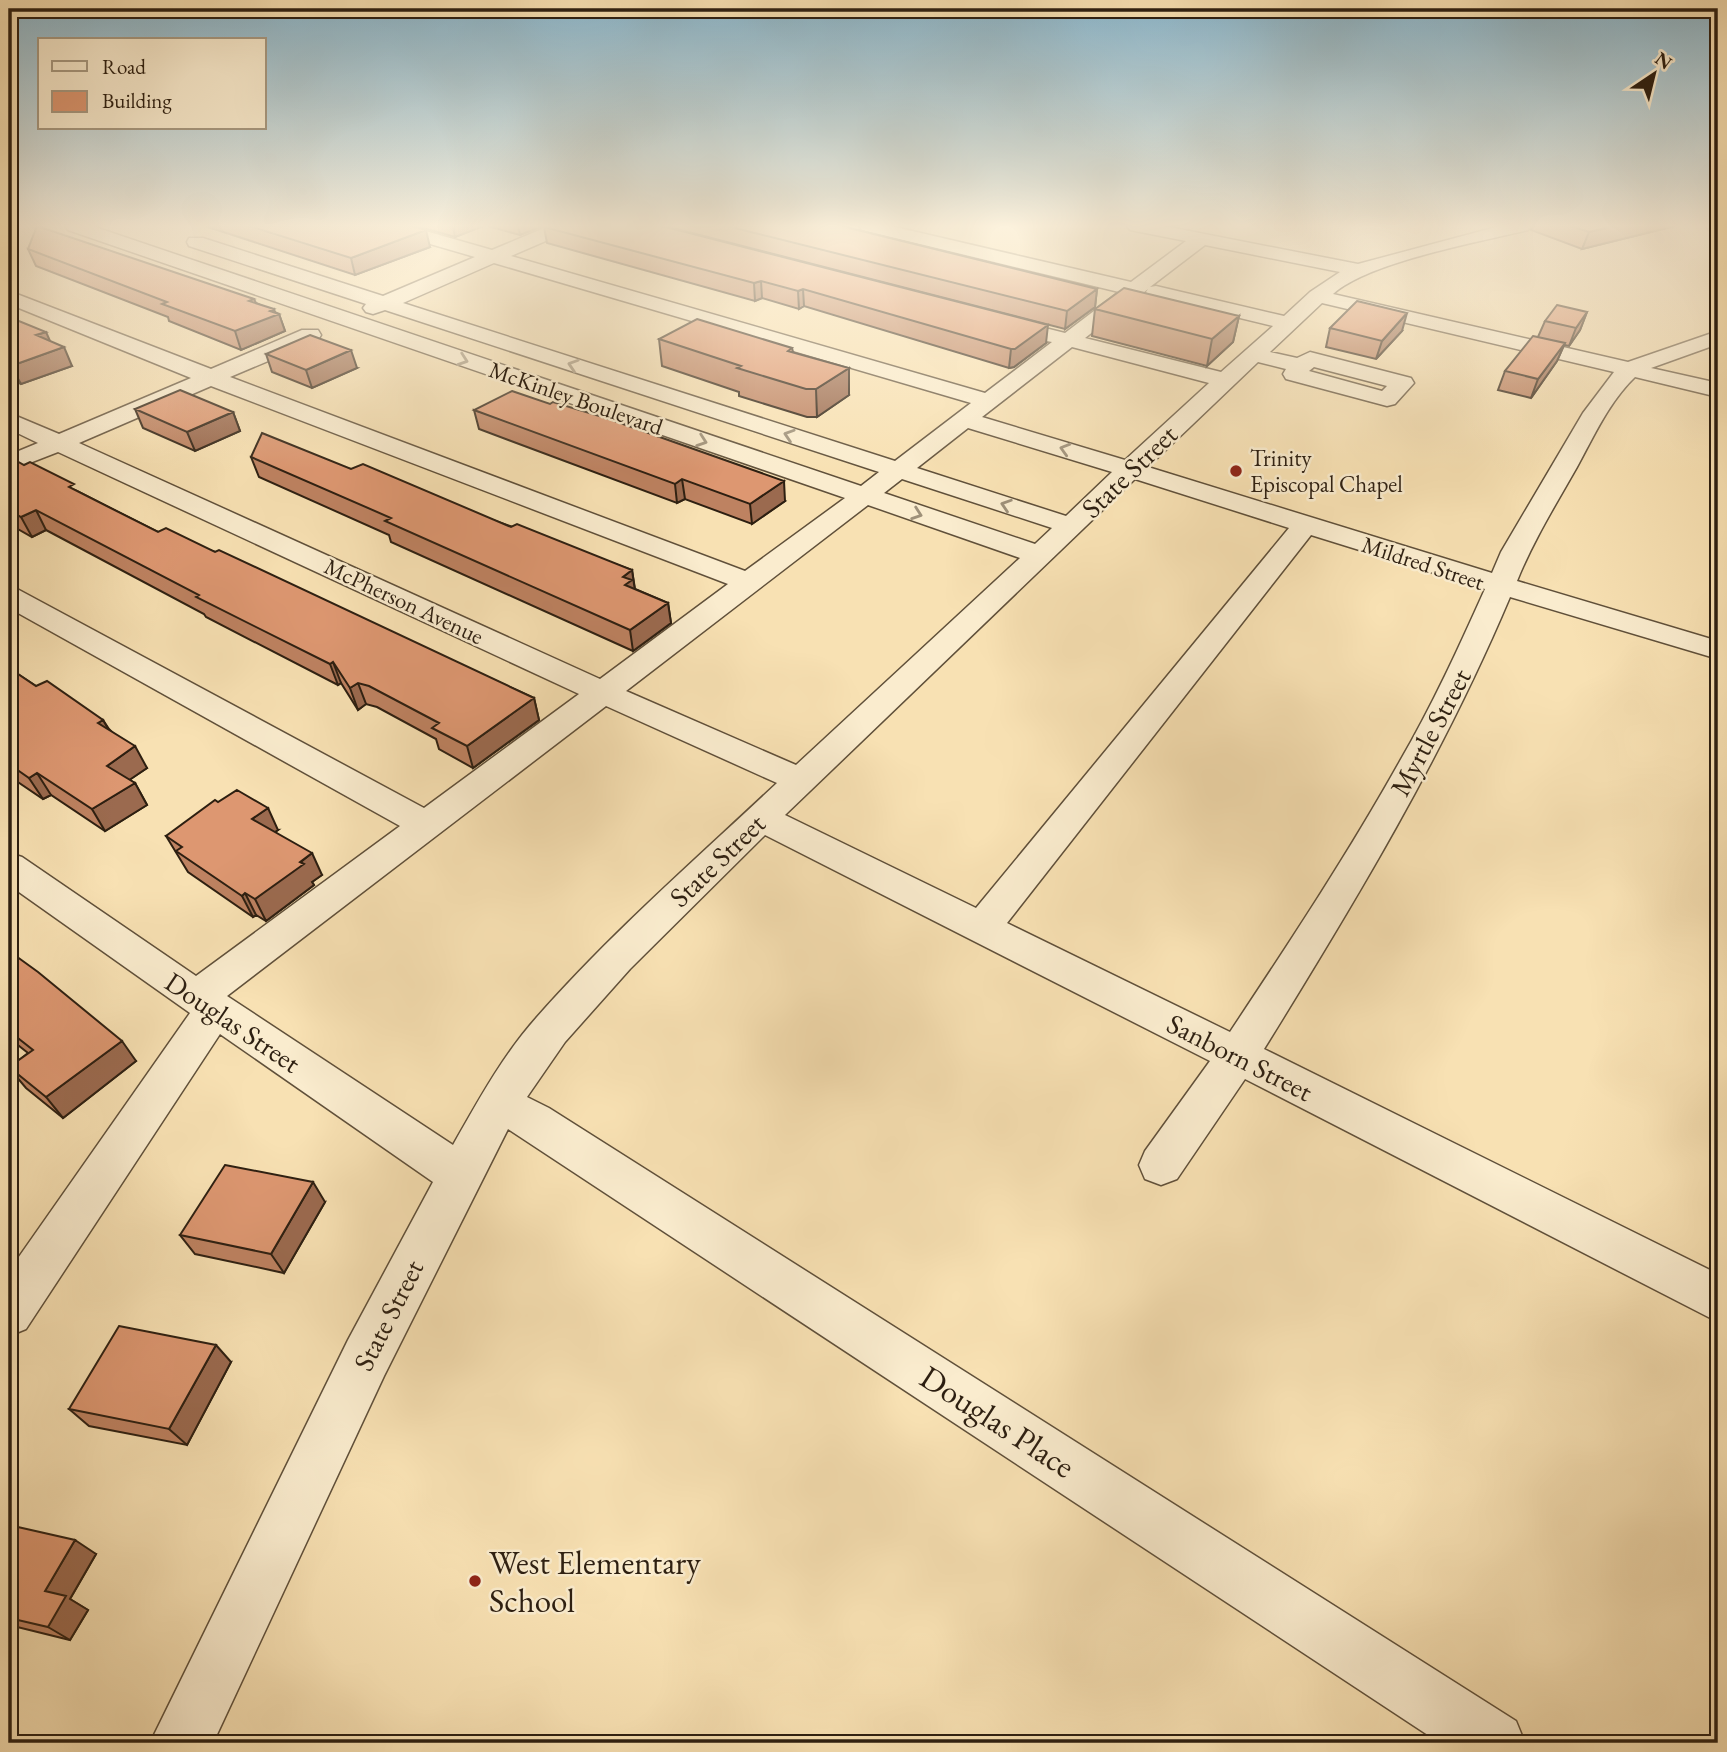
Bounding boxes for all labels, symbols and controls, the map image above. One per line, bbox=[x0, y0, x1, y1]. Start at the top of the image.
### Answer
legend bbox=[38, 38, 266, 130]
north arrow bbox=[1618, 38, 1688, 108]
text: N bbox=[1650, 46, 1677, 75]
text: Road bbox=[102, 53, 146, 80]
text: Building bbox=[102, 87, 172, 114]
one-way arrow bbox=[457, 351, 469, 366]
street label: McKinley Boulevard bbox=[485, 354, 667, 442]
one-way arrow bbox=[567, 359, 580, 373]
street label: State Street bbox=[1073, 416, 1185, 526]
one-way arrow bbox=[784, 429, 796, 443]
one-way arrow bbox=[695, 433, 707, 447]
one-way arrow bbox=[1060, 443, 1072, 458]
place label: Trinity Episcopal Chapel bbox=[1250, 443, 1403, 499]
marker: Trinity Episcopal Chapel bbox=[1228, 463, 1244, 479]
one-way arrow bbox=[1000, 499, 1012, 513]
one-way arrow bbox=[910, 506, 923, 520]
street label: Mildred Street bbox=[1358, 529, 1489, 597]
street label: McPherson Avenue bbox=[320, 551, 488, 651]
street label: Myrtle Street bbox=[1381, 662, 1479, 802]
street label: State Street bbox=[661, 805, 773, 915]
street label: Douglas Street bbox=[158, 963, 308, 1081]
street label: Sanborn Street bbox=[1161, 1005, 1319, 1109]
street label: State Street bbox=[345, 1253, 431, 1377]
street label: Douglas Place bbox=[912, 1355, 1083, 1488]
place label: West Elementary School bbox=[489, 1541, 701, 1622]
marker: West Elementary School bbox=[467, 1573, 483, 1589]

